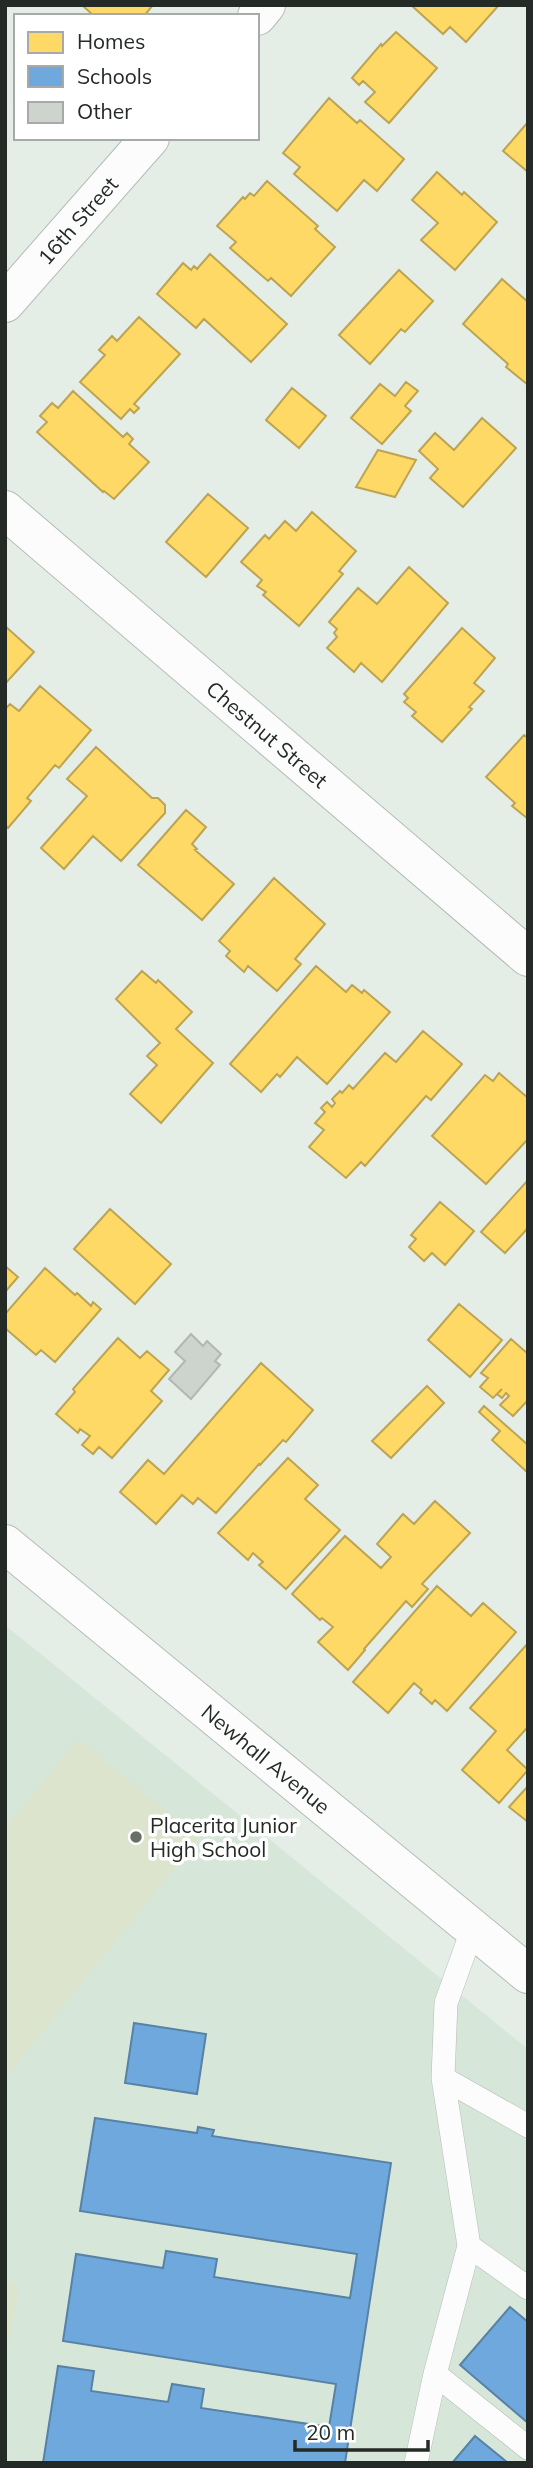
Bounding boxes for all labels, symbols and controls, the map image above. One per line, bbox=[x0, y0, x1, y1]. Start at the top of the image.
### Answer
legend bbox=[14, 14, 259, 140]
text: Homes bbox=[77, 28, 145, 54]
text: Schools bbox=[77, 63, 152, 89]
text: Other bbox=[77, 98, 132, 124]
street label: 16th Street bbox=[32, 171, 123, 270]
street label: Chestnut Street bbox=[201, 675, 333, 793]
street label: Newhall Avenue bbox=[196, 1698, 336, 1819]
place label: Placerita Junior High School bbox=[150, 1812, 297, 1862]
marker: Placerita Junior High School bbox=[128, 1829, 144, 1845]
scale bar bbox=[295, 2408, 428, 2452]
text: 20 m bbox=[306, 2419, 355, 2445]

